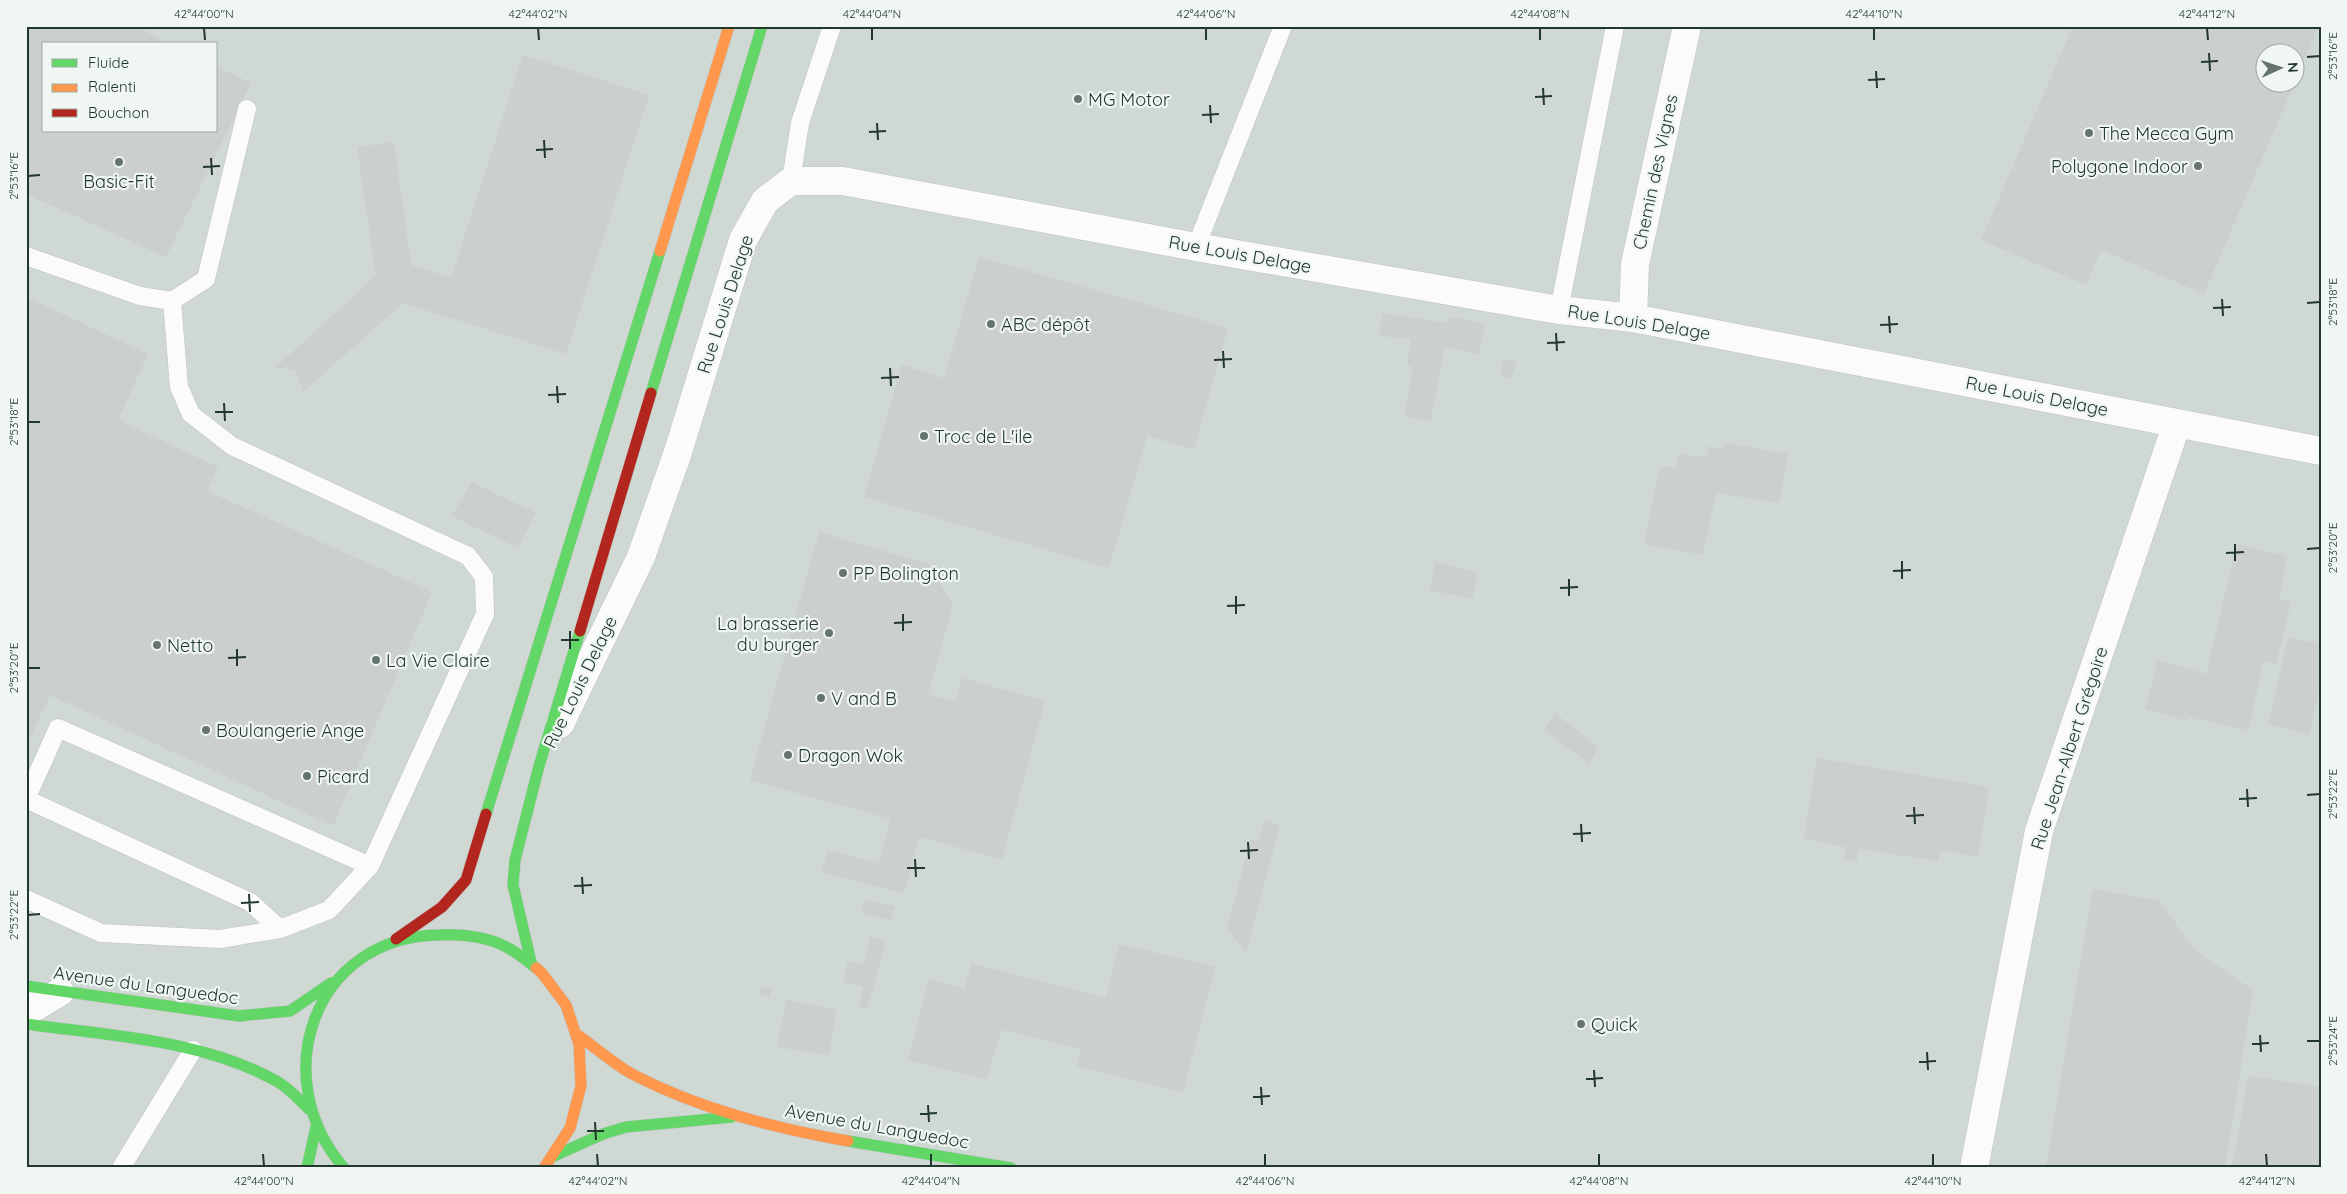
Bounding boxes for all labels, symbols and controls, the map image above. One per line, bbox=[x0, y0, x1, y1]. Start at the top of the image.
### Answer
text: 42°44'00"N bbox=[174, 6, 234, 21]
text: 42°44'02"N bbox=[508, 6, 568, 21]
text: 42°44'04"N bbox=[843, 6, 901, 21]
text: 42°44'06"N bbox=[1177, 6, 1235, 21]
text: 42°44'08"N bbox=[1511, 6, 1569, 21]
text: 42°44'10"N bbox=[1846, 6, 1902, 21]
text: 42°44'12"N bbox=[2179, 6, 2235, 21]
text: 2°53'16"E bbox=[2325, 32, 2340, 80]
legend bbox=[42, 42, 218, 132]
north arrow bbox=[2254, 42, 2304, 92]
text: Fluide bbox=[88, 53, 129, 72]
text: N bbox=[2284, 62, 2302, 73]
text: Ralenti bbox=[88, 77, 136, 96]
place label: MG Motor bbox=[1088, 88, 1170, 111]
street label: Chemin des Vignes bbox=[1627, 92, 1683, 252]
marker: MG Motor bbox=[1072, 93, 1084, 105]
text: Bouchon bbox=[88, 103, 149, 122]
place label: The Mecca Gym bbox=[2099, 122, 2234, 145]
marker: The Mecca Gym bbox=[2083, 127, 2095, 139]
text: 2°53'16"E bbox=[6, 152, 21, 200]
place label: Polygone Indoor bbox=[2051, 155, 2188, 178]
marker: Basic-Fit bbox=[113, 156, 125, 168]
marker: Polygone Indoor bbox=[2192, 160, 2204, 172]
place label: Basic-Fit bbox=[83, 170, 155, 193]
street label: Rue Louis Delage bbox=[1167, 230, 1313, 278]
street label: Rue Louis Delage bbox=[692, 232, 758, 376]
text: 2°53'18"E bbox=[2325, 278, 2340, 326]
street label: Rue Louis Delage bbox=[1566, 299, 1712, 345]
place label: ABC dépôt bbox=[1001, 313, 1090, 336]
marker: ABC dépôt bbox=[985, 318, 997, 330]
street label: Rue Louis Delage bbox=[1964, 371, 2110, 421]
text: 2°53'18"E bbox=[6, 398, 21, 446]
place label: Troc de L'ile bbox=[934, 425, 1032, 448]
marker: Troc de L'ile bbox=[918, 430, 930, 442]
text: 2°53'20"E bbox=[2325, 522, 2340, 573]
place label: PP Bolington bbox=[853, 562, 959, 585]
marker: PP Bolington bbox=[837, 567, 849, 579]
street label: Rue Louis Delage bbox=[538, 612, 622, 752]
place label: La brasserie du burger bbox=[717, 612, 819, 656]
marker: La brasserie du burger bbox=[823, 627, 835, 639]
place label: Netto bbox=[167, 634, 213, 657]
marker: Netto bbox=[151, 639, 163, 651]
text: 2°53'20"E bbox=[6, 642, 21, 693]
street label: Rue Jean-Albert Grégoire bbox=[2025, 643, 2113, 853]
place label: La Vie Claire bbox=[386, 649, 490, 672]
marker: La Vie Claire bbox=[370, 654, 382, 666]
place label: V and B bbox=[831, 687, 897, 710]
marker: V and B bbox=[815, 692, 827, 704]
place label: Boulangerie Ange bbox=[216, 719, 364, 742]
marker: Boulangerie Ange bbox=[200, 724, 212, 736]
place label: Dragon Wok bbox=[798, 744, 903, 767]
marker: Dragon Wok bbox=[782, 749, 794, 761]
place label: Picard bbox=[317, 765, 369, 788]
text: 2°53'22"E bbox=[2325, 769, 2340, 819]
marker: Picard bbox=[301, 770, 313, 782]
text: 2°53'22"E bbox=[6, 890, 21, 940]
street label: Avenue du Languedoc bbox=[52, 961, 240, 1009]
place label: Quick bbox=[1591, 1013, 1638, 1036]
text: 2°53'24"E bbox=[2325, 1016, 2340, 1066]
marker: Quick bbox=[1575, 1018, 1587, 1030]
street label: Avenue du Languedoc bbox=[783, 1098, 971, 1154]
text: 42°44'00"N bbox=[234, 1173, 294, 1188]
text: 42°44'02"N bbox=[568, 1173, 628, 1188]
text: 42°44'04"N bbox=[902, 1173, 960, 1188]
text: 42°44'06"N bbox=[1236, 1173, 1294, 1188]
text: 42°44'08"N bbox=[1570, 1173, 1628, 1188]
text: 42°44'10"N bbox=[1905, 1173, 1961, 1188]
text: 42°44'12"N bbox=[2239, 1173, 2295, 1188]

